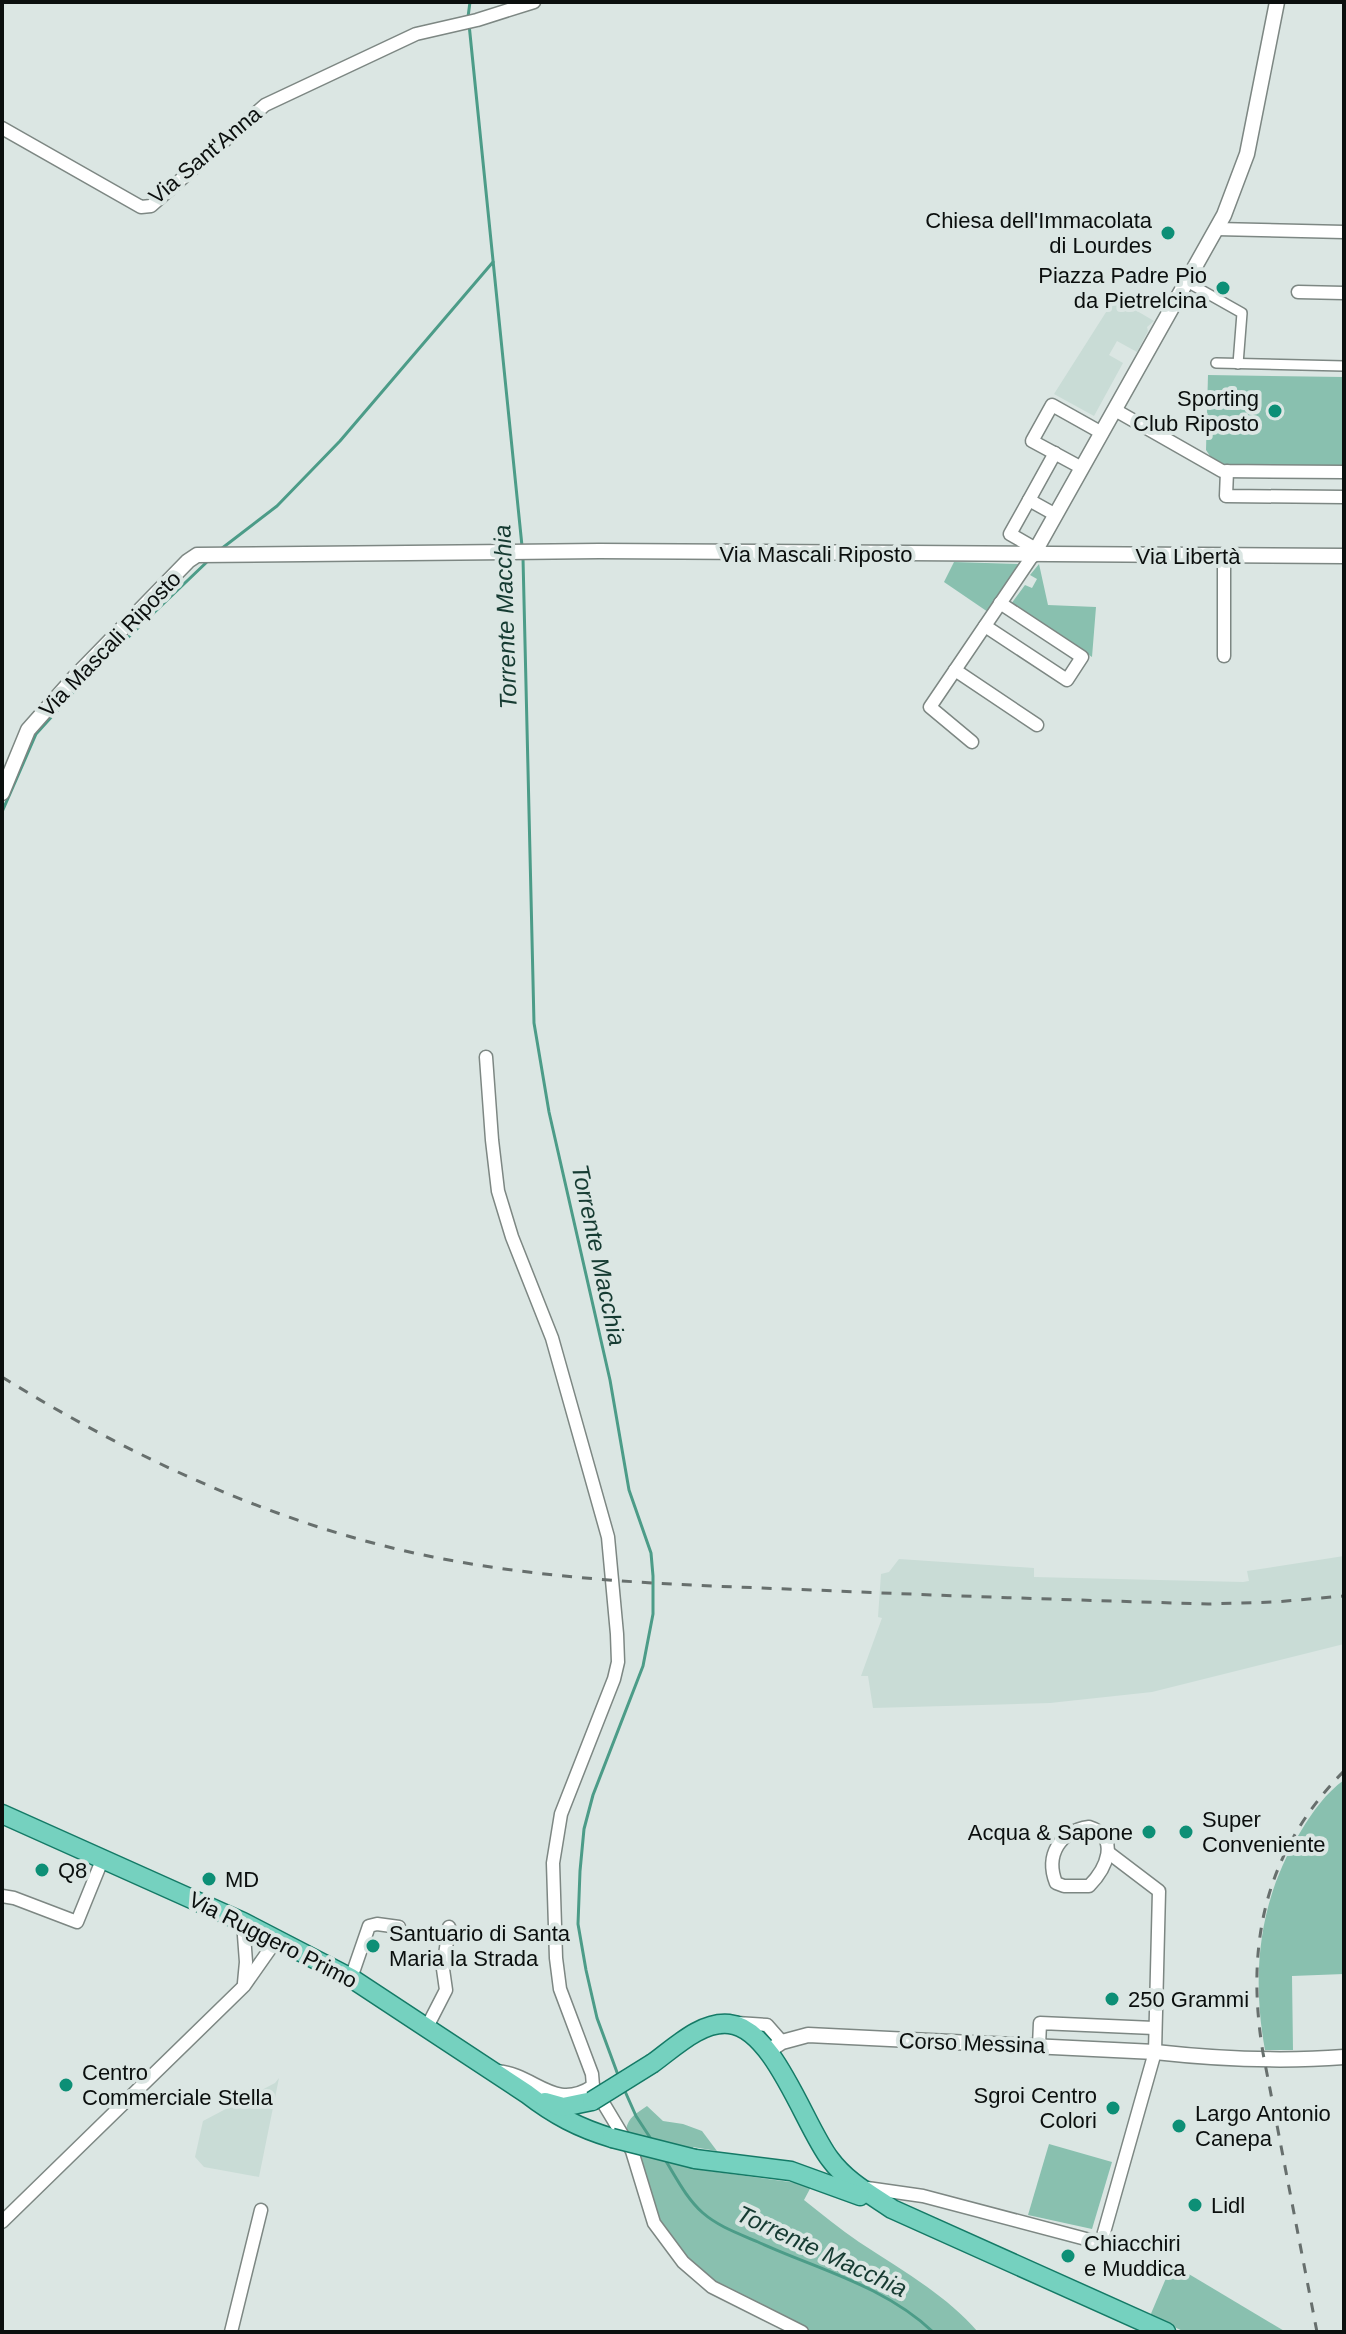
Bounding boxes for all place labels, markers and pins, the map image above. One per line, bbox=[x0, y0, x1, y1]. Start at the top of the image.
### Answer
place label: Chiesa dell'Immacolata di Lourdes bbox=[925, 208, 1153, 258]
marker: Chiesa dell'Immacolata di Lourdes bbox=[1159, 224, 1177, 242]
place label: Piazza Padre Pio da Pietrelcina bbox=[1038, 263, 1208, 313]
marker: Piazza Padre Pio da Pietrelcina bbox=[1214, 279, 1232, 297]
place label: Sporting Club Riposto bbox=[1133, 386, 1259, 436]
marker: Sporting Club Riposto bbox=[1266, 402, 1284, 420]
place label: Super Conveniente bbox=[1202, 1807, 1326, 1857]
place label: Acqua & Sapone bbox=[968, 1820, 1133, 1845]
marker: Acqua & Sapone bbox=[1140, 1823, 1158, 1841]
marker: Super Conveniente bbox=[1177, 1823, 1195, 1841]
place label: Q8 bbox=[58, 1858, 87, 1883]
marker: Q8 bbox=[33, 1861, 51, 1879]
place label: MD bbox=[225, 1867, 259, 1892]
marker: MD bbox=[200, 1870, 218, 1888]
place label: Santuario di Santa Maria la Strada bbox=[389, 1921, 571, 1971]
marker: Santuario di Santa Maria la Strada bbox=[364, 1937, 382, 1955]
place label: 250 Grammi bbox=[1128, 1987, 1249, 2012]
marker: 250 Grammi bbox=[1103, 1990, 1121, 2008]
place label: Centro Commerciale Stella bbox=[82, 2060, 273, 2110]
marker: Centro Commerciale Stella bbox=[57, 2076, 75, 2094]
place label: Sgroi Centro Colori bbox=[973, 2083, 1097, 2133]
marker: Sgroi Centro Colori bbox=[1104, 2099, 1122, 2117]
place label: Largo Antonio Canepa bbox=[1195, 2101, 1331, 2151]
marker: Largo Antonio Canepa bbox=[1170, 2117, 1188, 2135]
place label: Lidl bbox=[1211, 2193, 1245, 2218]
marker: Lidl bbox=[1186, 2196, 1204, 2214]
place label: Chiacchiri e Muddica bbox=[1084, 2231, 1186, 2281]
marker: Chiacchiri e Muddica bbox=[1059, 2247, 1077, 2265]

